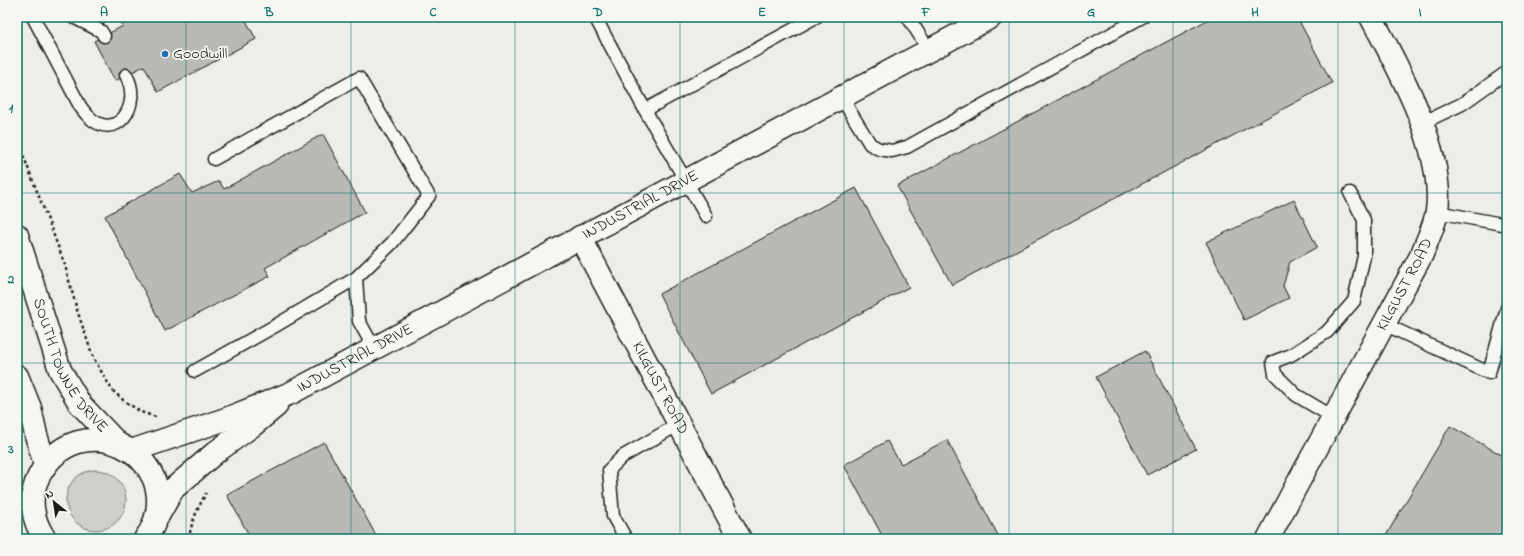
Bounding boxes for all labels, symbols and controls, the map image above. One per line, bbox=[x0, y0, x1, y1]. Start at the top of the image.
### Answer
text: A bbox=[100, 3, 108, 22]
text: B bbox=[264, 3, 274, 22]
text: C bbox=[429, 3, 437, 22]
text: D bbox=[592, 3, 603, 22]
text: E bbox=[758, 3, 766, 22]
text: F bbox=[921, 3, 931, 22]
text: G bbox=[1087, 3, 1095, 22]
text: H bbox=[1251, 3, 1259, 22]
text: I bbox=[1418, 3, 1422, 22]
place label: Goodwill bbox=[173, 42, 228, 66]
marker: Goodwill bbox=[160, 49, 170, 59]
text: 1 bbox=[9, 99, 14, 118]
street label: INDUSTRIAL DRIVE bbox=[578, 164, 703, 246]
street label: KILGUST ROAD bbox=[1370, 235, 1439, 335]
text: 2 bbox=[7, 270, 15, 289]
street label: SOUTH TOWNE DRIVE bbox=[26, 295, 114, 439]
street label: INDUSTRIAL DRIVE bbox=[293, 317, 418, 400]
street label: KILGUST ROAD bbox=[626, 337, 695, 439]
text: 3 bbox=[7, 440, 14, 459]
north arrow bbox=[34, 482, 74, 522]
text: N bbox=[42, 485, 57, 503]

